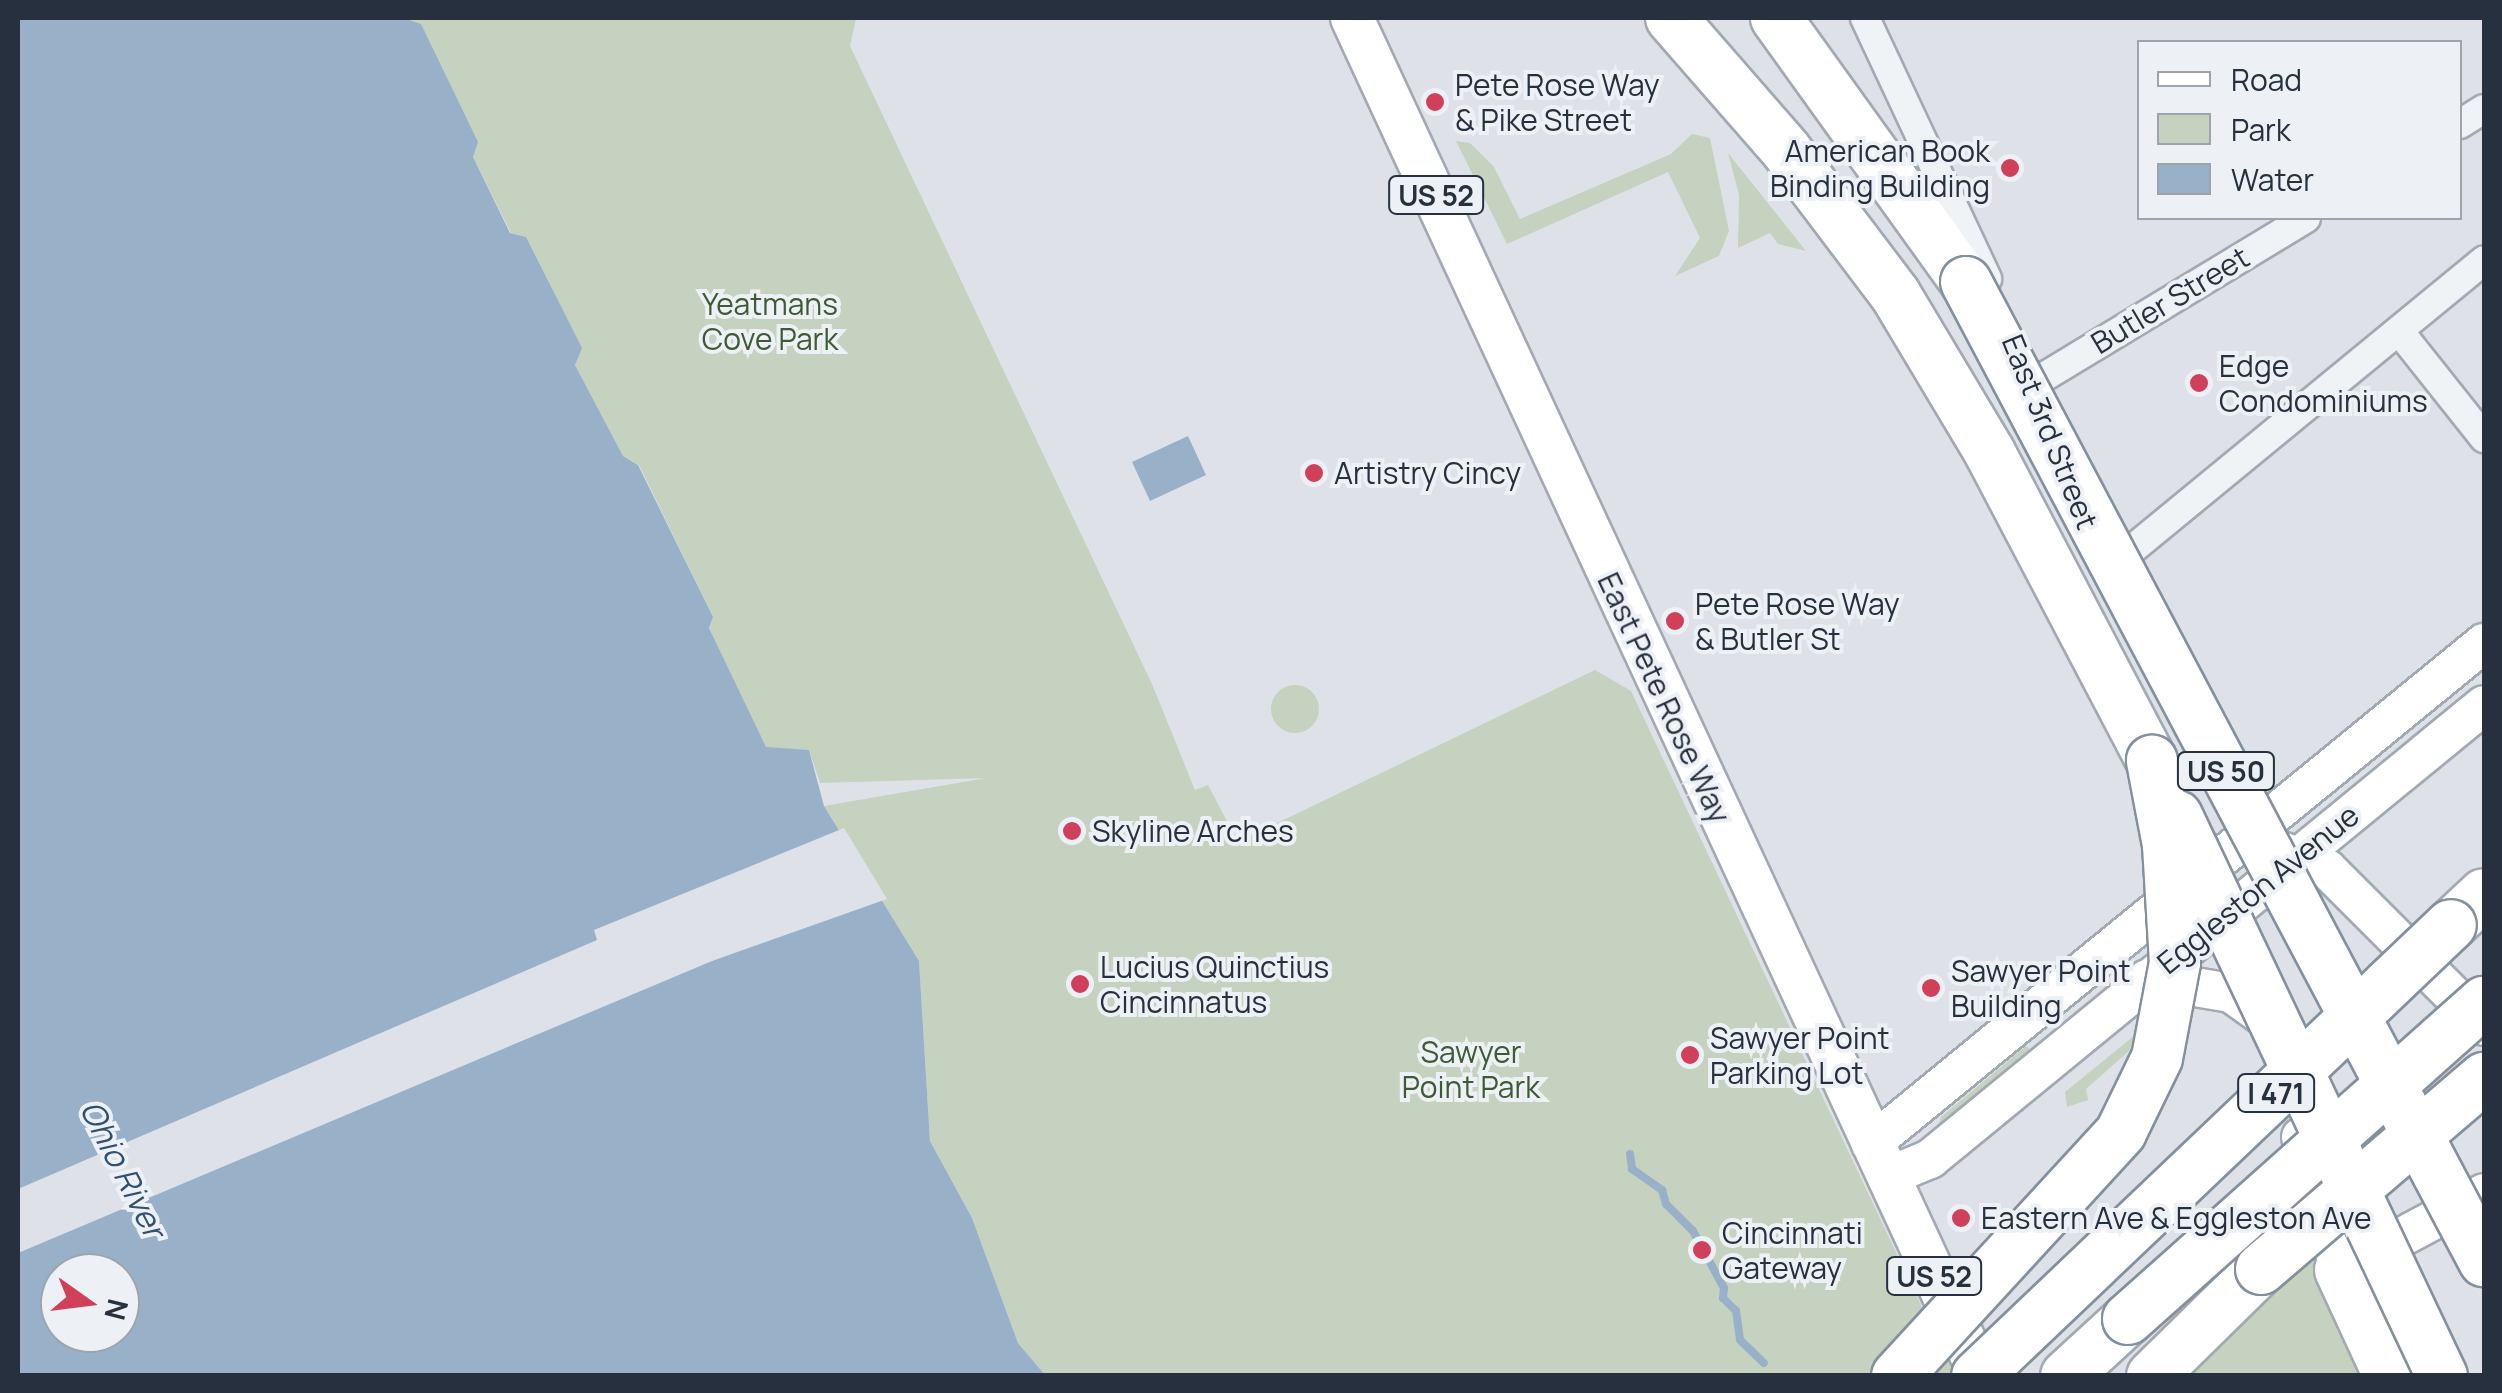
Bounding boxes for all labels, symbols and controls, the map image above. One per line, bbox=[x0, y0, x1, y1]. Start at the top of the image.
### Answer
legend bbox=[2137, 40, 2462, 220]
text: Road bbox=[2231, 59, 2302, 100]
place label: Pete Rose Way & Pike Street bbox=[1455, 67, 1660, 138]
marker: Pete Rose Way & Pike Street bbox=[1424, 91, 1446, 113]
text: Park bbox=[2231, 109, 2291, 150]
place label: American Book Binding Building bbox=[1770, 133, 1990, 204]
marker: American Book Binding Building bbox=[1999, 157, 2021, 179]
text: Water bbox=[2231, 159, 2314, 200]
road number: US 52 bbox=[1386, 172, 1486, 218]
street label: Butler Street bbox=[2085, 239, 2255, 361]
park label: Yeatmans Cove Park bbox=[702, 286, 838, 356]
street label: East 3rd Street bbox=[1995, 330, 2105, 534]
place label: Edge Condominiums bbox=[2219, 348, 2428, 418]
marker: Edge Condominiums bbox=[2188, 372, 2210, 394]
place label: Artistry Cincy bbox=[1334, 455, 1521, 491]
marker: Artistry Cincy bbox=[1303, 462, 1325, 484]
street label: East Pete Rose Way bbox=[1590, 567, 1738, 829]
place label: Pete Rose Way & Butler St bbox=[1695, 586, 1900, 656]
marker: Pete Rose Way & Butler St bbox=[1664, 610, 1686, 632]
road number: US 50 bbox=[2176, 748, 2276, 794]
street label: Eggleston Avenue bbox=[2150, 797, 2366, 981]
place label: Skyline Arches bbox=[1092, 813, 1294, 849]
marker: Skyline Arches bbox=[1061, 820, 1083, 842]
place label: Lucius Quinctius Cincinnatus bbox=[1100, 949, 1329, 1020]
place label: Sawyer Point Building bbox=[1951, 953, 2131, 1024]
marker: Lucius Quinctius Cincinnatus bbox=[1069, 973, 1091, 995]
marker: Sawyer Point Building bbox=[1920, 977, 1942, 999]
place label: Sawyer Point Parking Lot bbox=[1710, 1020, 1890, 1090]
park label: Sawyer Point Park bbox=[1402, 1034, 1540, 1104]
marker: Sawyer Point Parking Lot bbox=[1679, 1044, 1701, 1066]
road number: I 471 bbox=[2236, 1070, 2316, 1116]
water label: Ohio River bbox=[72, 1094, 174, 1244]
place label: Eastern Ave & Eggleston Ave bbox=[1981, 1200, 2371, 1236]
marker: Eastern Ave & Eggleston Ave bbox=[1950, 1207, 1972, 1229]
place label: Cincinnati Gateway bbox=[1722, 1215, 1863, 1286]
marker: Cincinnati Gateway bbox=[1691, 1239, 1713, 1261]
north arrow bbox=[40, 1253, 140, 1353]
road number: US 52 bbox=[1884, 1253, 1984, 1299]
text: N bbox=[96, 1295, 138, 1324]

